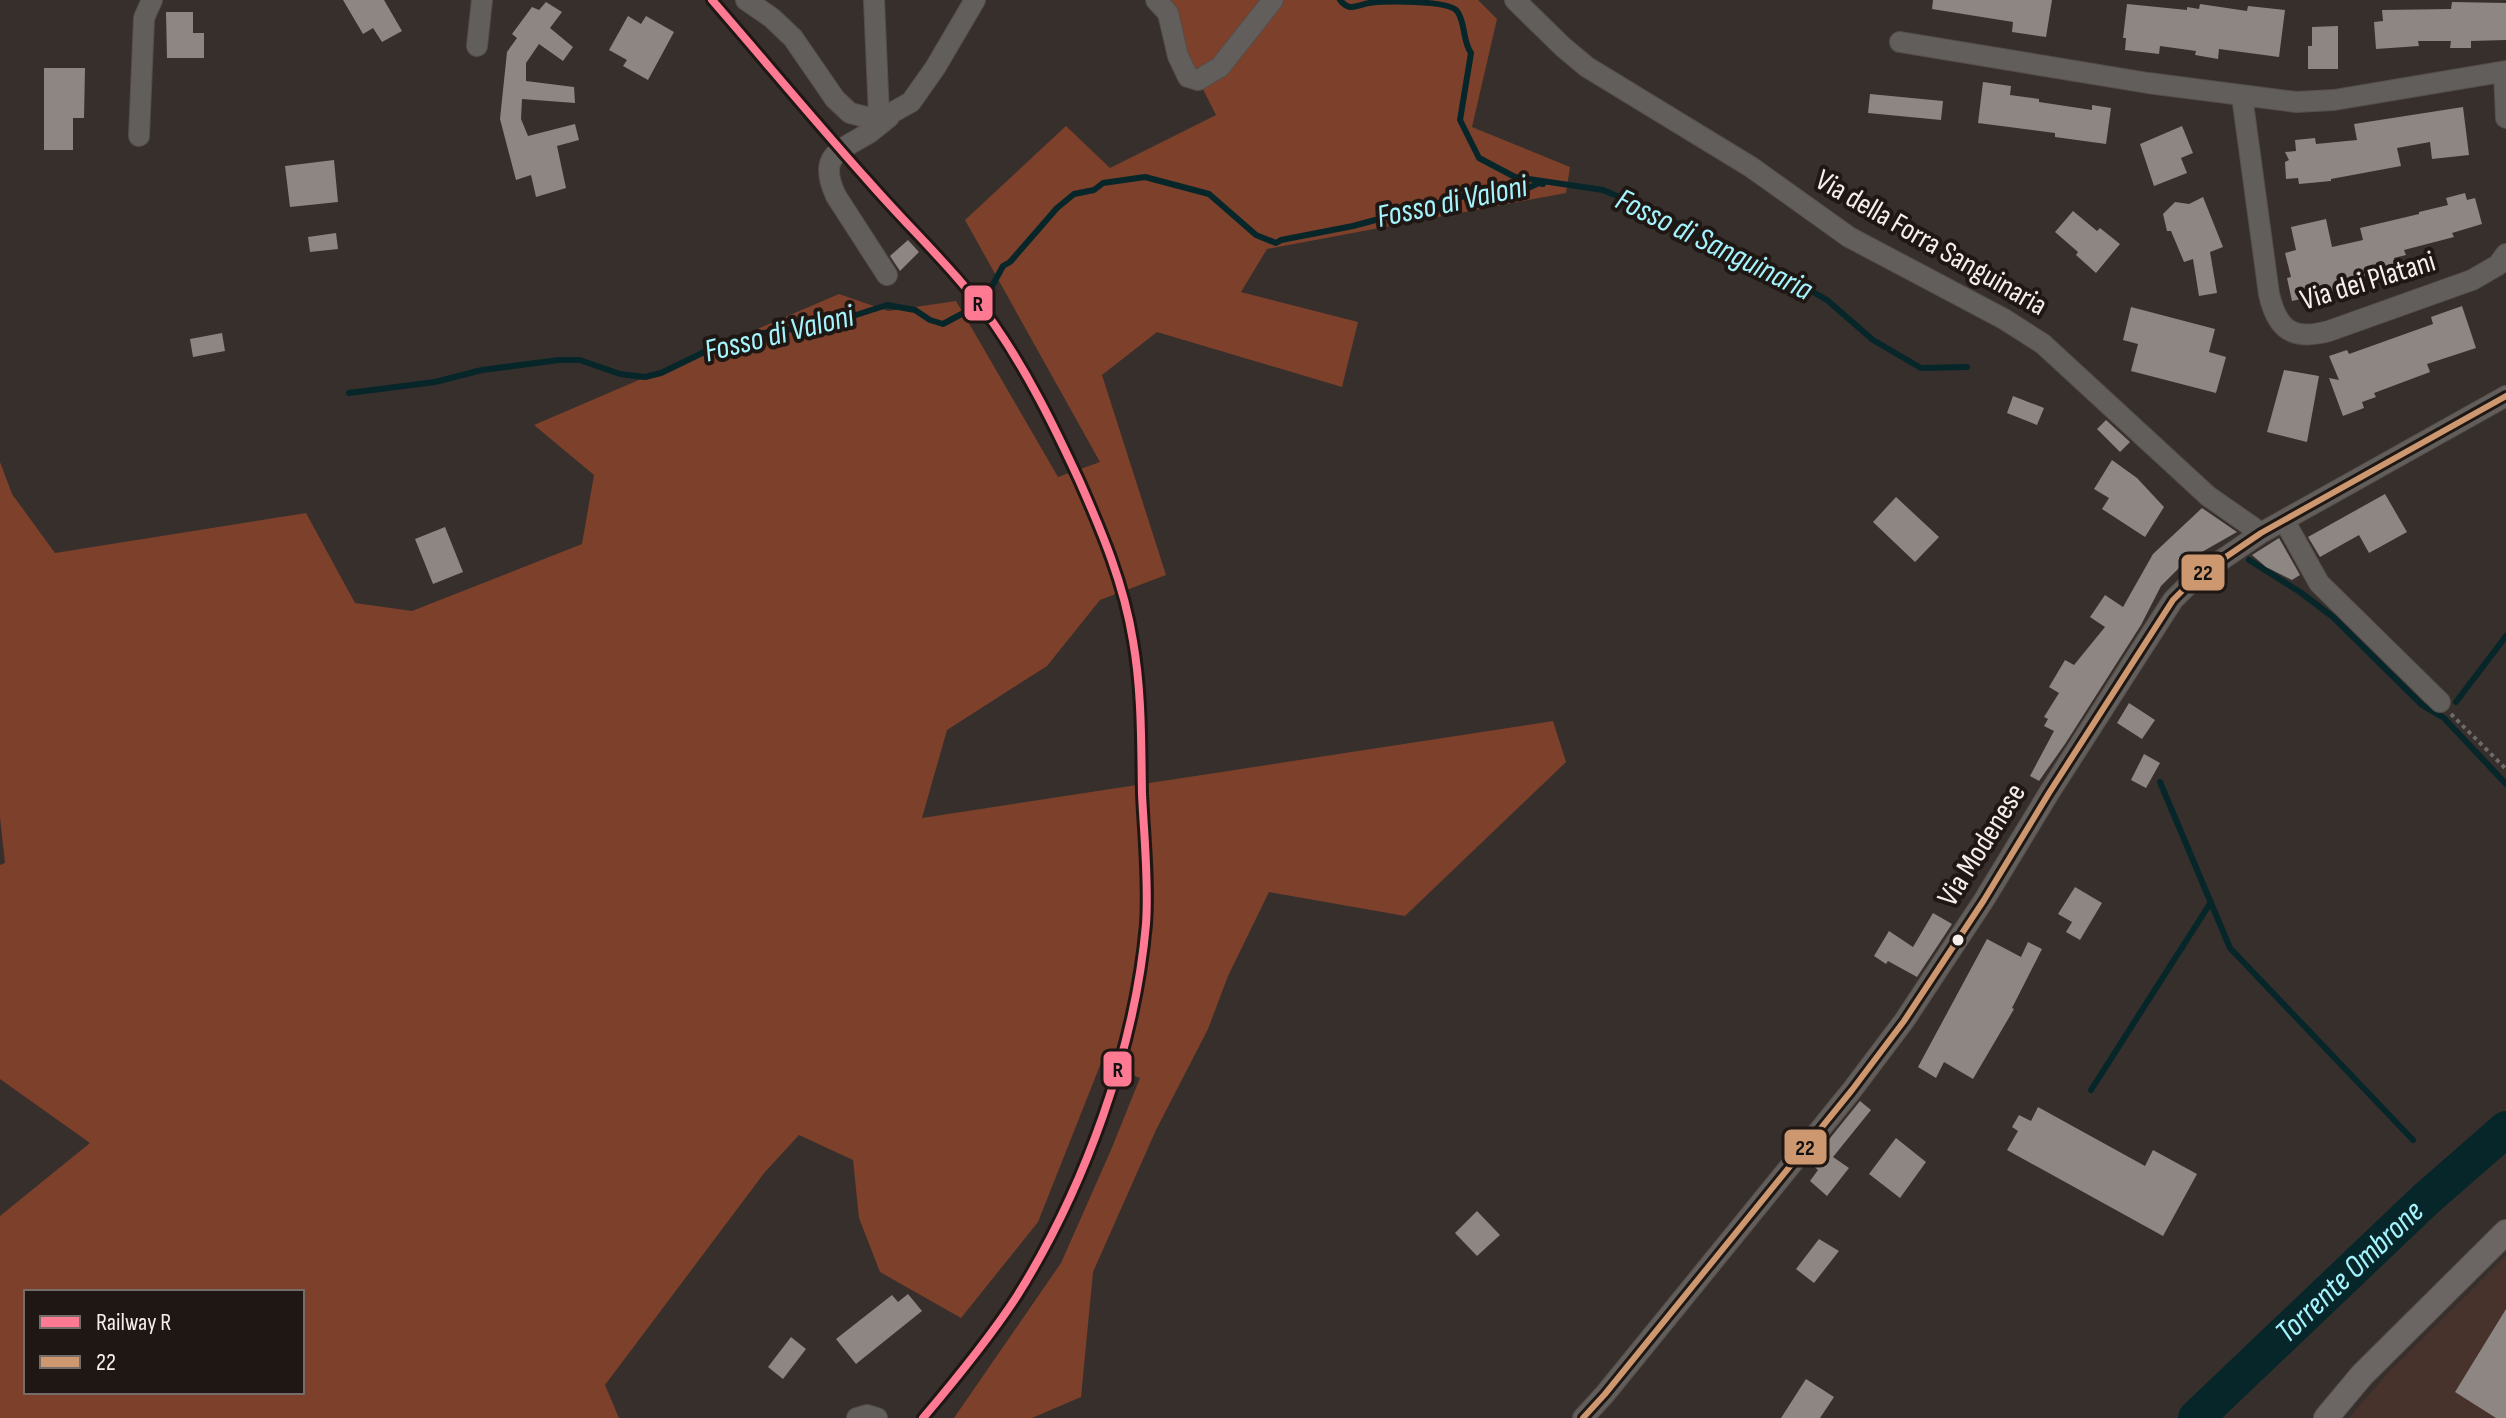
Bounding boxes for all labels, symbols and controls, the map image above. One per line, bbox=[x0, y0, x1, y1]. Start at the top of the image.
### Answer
street label: Via della Forra Sanguinaria bbox=[1809, 162, 2053, 324]
water label: Fosso di Valoni bbox=[1373, 167, 1532, 237]
water label: Fosso di Sanguinaria bbox=[1609, 180, 1819, 310]
street label: Via dei Platani bbox=[2296, 243, 2440, 319]
line badge: R bbox=[963, 284, 994, 322]
text: R bbox=[973, 291, 984, 318]
water label: Fosso di Valoni bbox=[700, 296, 859, 371]
line badge: 22 bbox=[2180, 553, 2226, 592]
text: 22 bbox=[2193, 560, 2213, 587]
street label: Via Modenese bbox=[1930, 777, 2034, 913]
unlabelled marker bbox=[1950, 932, 1966, 948]
line badge: R bbox=[1102, 1050, 1133, 1088]
text: R bbox=[1113, 1057, 1124, 1084]
line badge: 22 bbox=[1783, 1128, 1828, 1166]
text: 22 bbox=[1795, 1135, 1815, 1162]
water label: Torrente Ombrone bbox=[2267, 1192, 2432, 1351]
legend bbox=[24, 1290, 304, 1394]
text: Railway R bbox=[96, 1308, 171, 1337]
text: 22 bbox=[96, 1348, 116, 1377]

